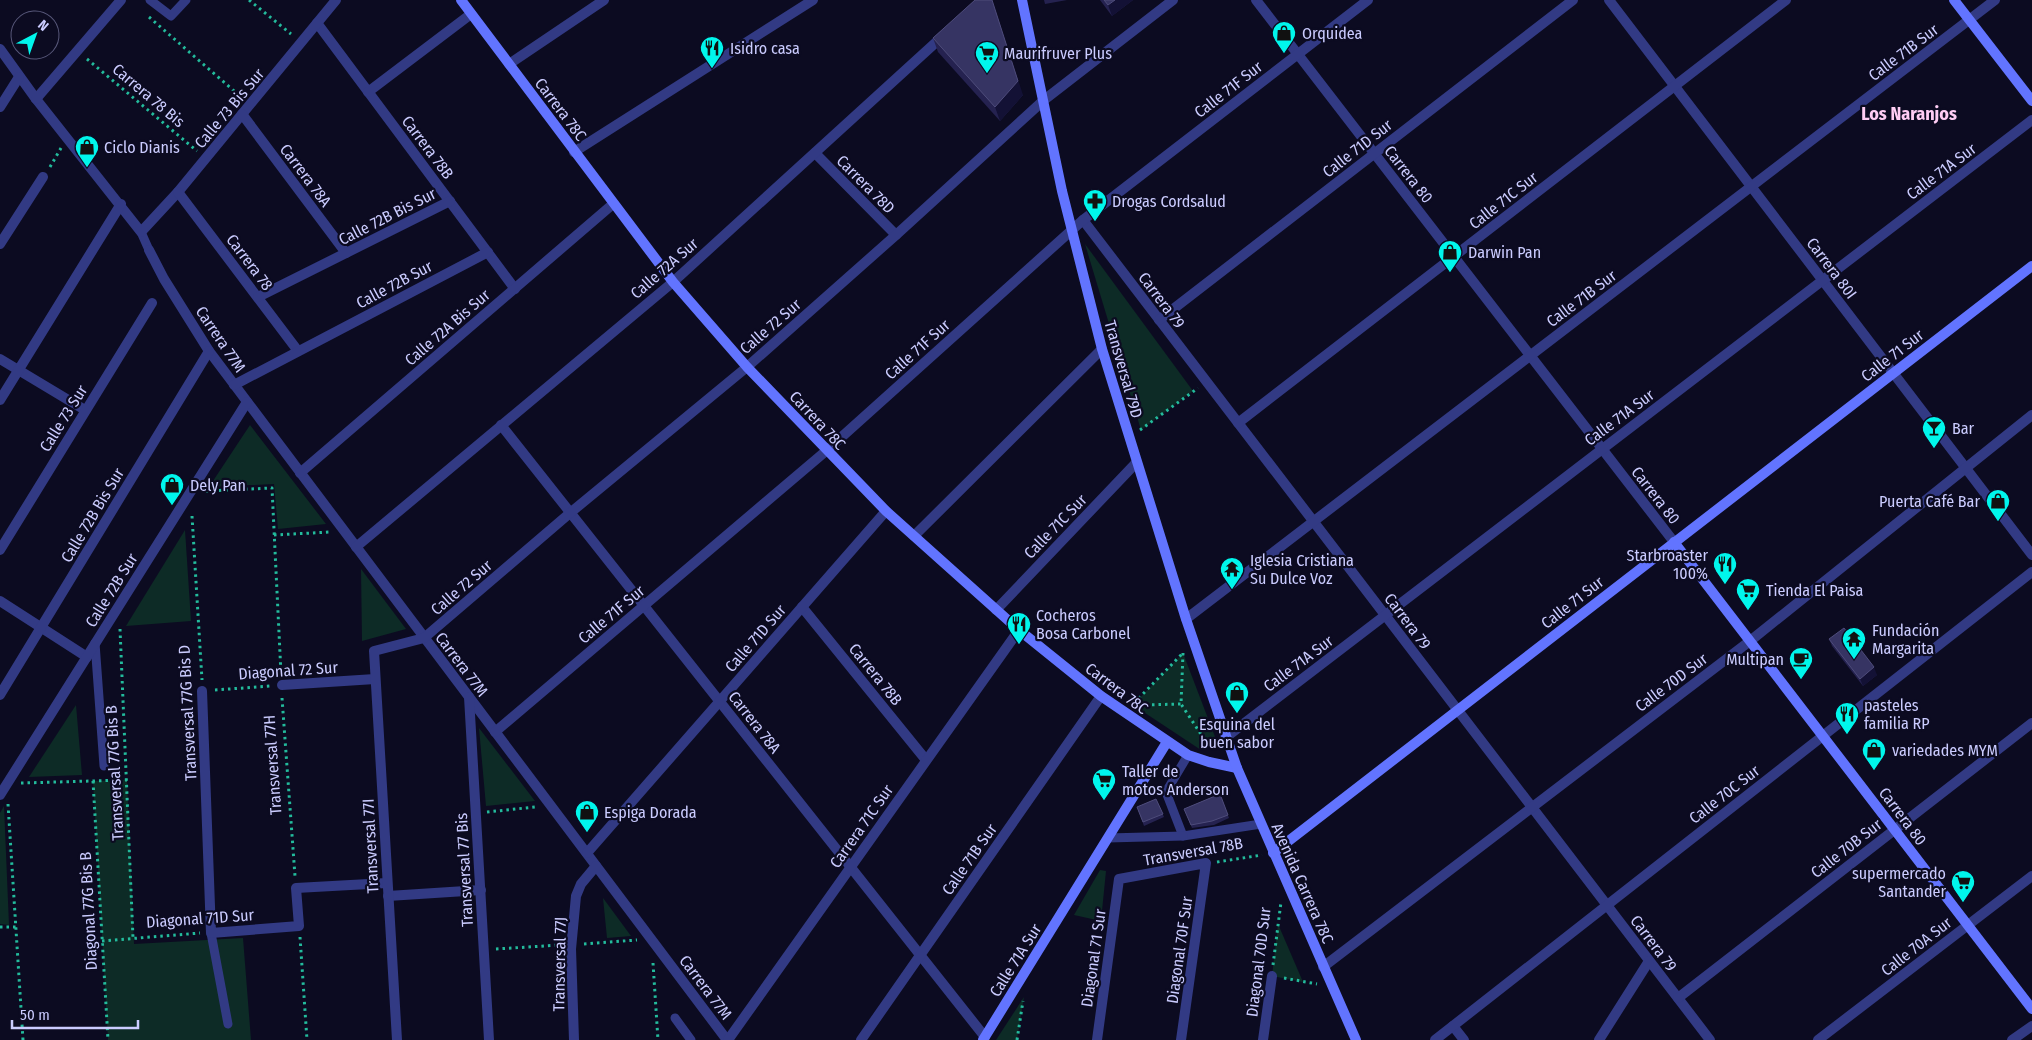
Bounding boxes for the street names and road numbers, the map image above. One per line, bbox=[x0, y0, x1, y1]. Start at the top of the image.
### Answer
street label: Calle 71B Sur bbox=[1865, 20, 1942, 85]
street label: Calle 71F Sur bbox=[1191, 57, 1266, 122]
street label: Carrera 78 Bis bbox=[109, 60, 189, 131]
street label: Calle 73 Bis Sur bbox=[191, 64, 269, 152]
street label: Carrera 78C bbox=[531, 74, 590, 144]
street label: Carrera 78B bbox=[398, 112, 458, 183]
street label: Calle 71D Sur bbox=[1319, 115, 1396, 181]
street label: Calle 71A Sur bbox=[1903, 139, 1980, 204]
street label: Carrera 78A bbox=[276, 140, 336, 211]
street label: Carrera 80 bbox=[1380, 142, 1437, 207]
street label: Carrera 78D bbox=[833, 151, 899, 217]
street label: Calle 71C Sur bbox=[1465, 167, 1542, 233]
street label: Calle 72B Bis Sur bbox=[335, 184, 439, 249]
street label: Carrera 78 bbox=[222, 231, 277, 294]
street label: Calle 72A Sur bbox=[627, 234, 702, 303]
street label: Carrera 80I bbox=[1802, 234, 1861, 303]
street label: Calle 72B Sur bbox=[353, 256, 436, 312]
street label: Calle 71B Sur bbox=[1543, 266, 1620, 331]
street label: Carrera 79 bbox=[1134, 269, 1189, 332]
street label: Calle 72A Bis Sur bbox=[401, 285, 494, 369]
street label: Calle 72 Sur bbox=[736, 294, 805, 358]
street label: Carrera 77M bbox=[192, 303, 250, 376]
street label: Calle 71F Sur bbox=[881, 315, 954, 383]
street label: Transversal 79D bbox=[1100, 318, 1147, 420]
street label: Calle 71 Sur bbox=[1857, 325, 1928, 386]
street label: Calle 73 Sur bbox=[36, 381, 92, 455]
street label: Calle 71A Sur bbox=[1581, 385, 1658, 450]
street label: Carrera 78C bbox=[786, 387, 850, 454]
street label: Carrera 80 bbox=[1627, 463, 1684, 528]
street label: Calle 72B Bis Sur bbox=[57, 464, 128, 566]
street label: Calle 71C Sur bbox=[1020, 490, 1091, 562]
street label: Calle 72B Sur bbox=[81, 550, 142, 631]
street label: Calle 72 Sur bbox=[427, 555, 496, 619]
street label: Calle 71 Sur bbox=[1537, 572, 1608, 633]
street label: Calle 71F Sur bbox=[574, 581, 649, 648]
street label: Carrera 79 bbox=[1380, 590, 1435, 653]
street label: Calle 71D Sur bbox=[721, 600, 790, 676]
street label: Carrera 77M bbox=[431, 628, 492, 700]
street label: Calle 71A Sur bbox=[1260, 631, 1337, 696]
street label: Carrera 78B bbox=[845, 640, 906, 709]
street label: Transversal 77G Bis D bbox=[174, 645, 201, 781]
street label: Calle 70D Sur bbox=[1632, 649, 1711, 716]
street label: Diagonal 72 Sur bbox=[238, 658, 339, 683]
street label: Carrera 78C bbox=[1082, 659, 1152, 718]
street label: Carrera 78A bbox=[724, 687, 785, 758]
street label: Transversal 77G Bis B bbox=[101, 705, 128, 841]
street label: Transversal 77H bbox=[260, 714, 285, 816]
street label: Calle 70C Sur bbox=[1685, 761, 1764, 828]
street label: Carrera 71C Sur bbox=[826, 781, 897, 872]
street label: Carrera 80 bbox=[1875, 784, 1930, 849]
street label: Transversal 77I bbox=[359, 798, 382, 894]
street label: Transversal 77 Bis bbox=[452, 812, 477, 927]
street label: Calle 70B Sur bbox=[1807, 815, 1886, 882]
street label: Calle 71B Sur bbox=[938, 820, 1001, 899]
street label: Avenida Carrera 78C bbox=[1268, 820, 1338, 946]
street label: Transversal 78B bbox=[1142, 833, 1244, 870]
street label: Diagonal 77G Bis B bbox=[76, 851, 101, 971]
street label: Diagonal 70F Sur bbox=[1163, 895, 1196, 1005]
street label: Diagonal 71D Sur bbox=[145, 905, 255, 932]
street label: Diagonal 70D Sur bbox=[1242, 906, 1275, 1018]
street label: Diagonal 71 Sur bbox=[1077, 907, 1110, 1008]
street label: Carrera 79 bbox=[1626, 912, 1681, 975]
street label: Calle 70A Sur bbox=[1877, 913, 1956, 980]
street label: Transversal 77J bbox=[549, 917, 570, 1011]
street label: Calle 71A Sur bbox=[986, 920, 1045, 1000]
street label: Carrera 77M bbox=[675, 951, 736, 1023]

